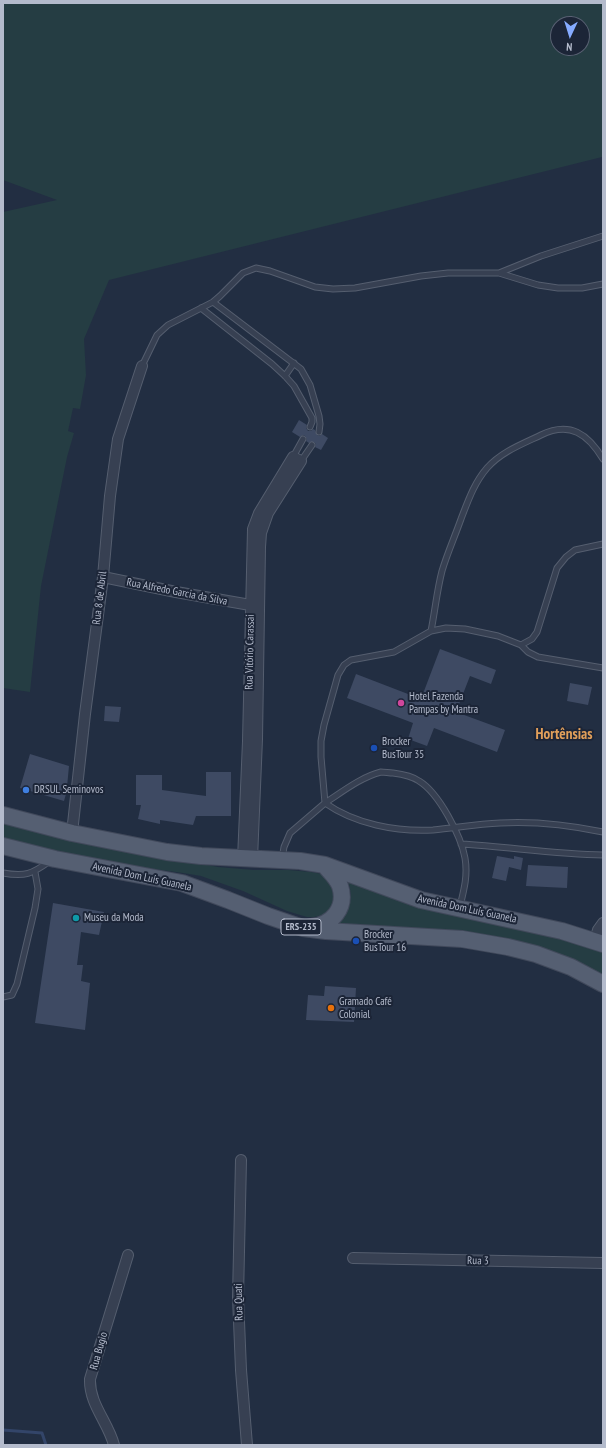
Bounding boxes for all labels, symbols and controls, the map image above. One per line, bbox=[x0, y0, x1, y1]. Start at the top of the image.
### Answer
north arrow bbox=[550, 16, 590, 56]
text: N bbox=[566, 40, 573, 54]
street label: Rua 8 de Abril bbox=[90, 571, 110, 625]
street label: Rua Alfredo Garcia da Silva bbox=[125, 576, 229, 608]
street label: Rua Vitório Carassai bbox=[243, 614, 257, 690]
place label: Hotel Fazenda Pampas by Mantra bbox=[409, 690, 478, 716]
marker: Hotel Fazenda Pampas by Mantra bbox=[396, 698, 406, 708]
district label: Hortênsias bbox=[535, 726, 593, 744]
place label: Brocker BusTour 35 bbox=[382, 735, 424, 761]
marker: Brocker BusTour 35 bbox=[369, 743, 379, 753]
place label: DRSUL Seminovos bbox=[34, 783, 103, 797]
marker: DRSUL Seminovos bbox=[21, 785, 31, 795]
street label: Avenida Dom Luís Guanela bbox=[91, 860, 193, 894]
street label: Avenida Dom Luís Guanela bbox=[416, 892, 518, 926]
place label: Museu da Moda bbox=[84, 911, 144, 925]
marker: Museu da Moda bbox=[71, 913, 81, 923]
road number: ERS-235 bbox=[281, 919, 321, 935]
place label: Brocker BusTour 16 bbox=[364, 928, 406, 954]
marker: Brocker BusTour 16 bbox=[351, 936, 361, 946]
place label: Gramado Café Colonial bbox=[339, 995, 392, 1021]
marker: Gramado Café Colonial bbox=[326, 1003, 336, 1013]
street label: Rua 3 bbox=[467, 1254, 489, 1268]
street label: Rua Quati bbox=[232, 1283, 246, 1321]
street label: Rua Bugio bbox=[87, 1331, 111, 1371]

